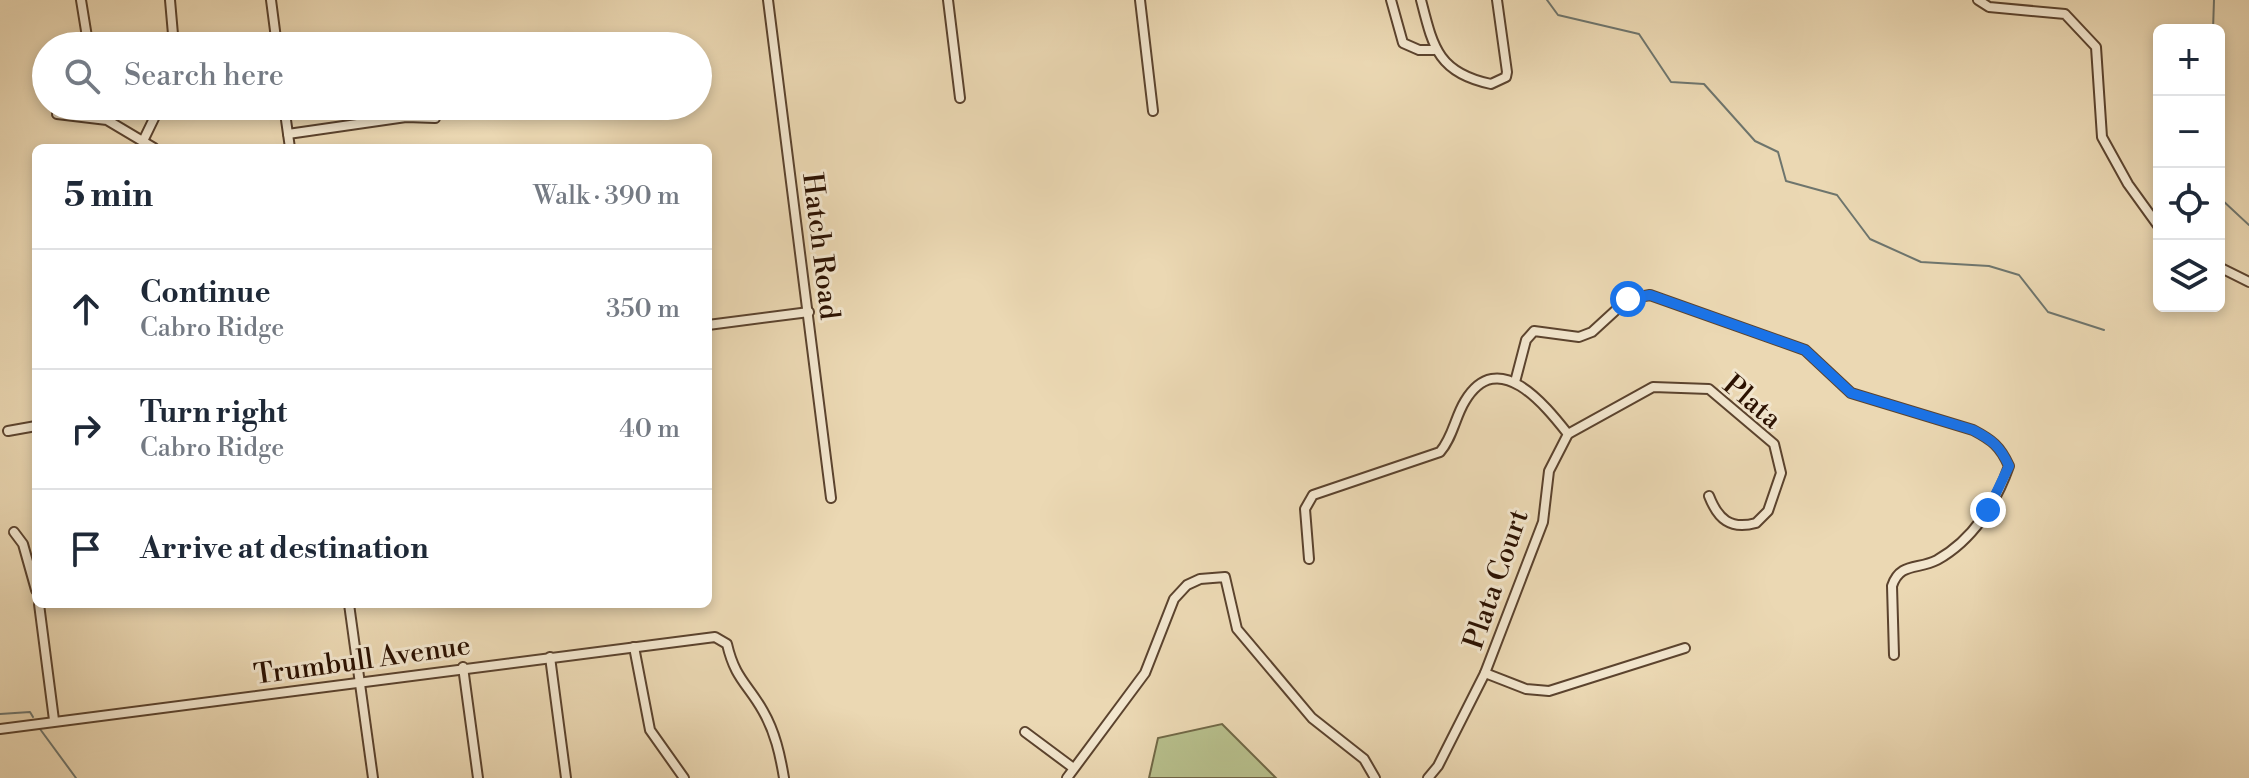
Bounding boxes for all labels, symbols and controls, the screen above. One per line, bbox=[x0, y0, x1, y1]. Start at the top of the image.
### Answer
map controls bbox=[2153, 24, 2225, 312]
button: + bbox=[2153, 24, 2225, 96]
search box bbox=[32, 32, 712, 120]
icon: search bbox=[60, 54, 104, 98]
text: Search here bbox=[124, 57, 284, 95]
button: − bbox=[2153, 96, 2225, 168]
button: locate bbox=[2153, 168, 2225, 240]
street label: Hatch Road bbox=[794, 171, 847, 322]
text: 5 min bbox=[64, 175, 153, 217]
text: Walk · 390 m bbox=[533, 180, 680, 212]
button: layers bbox=[2153, 240, 2225, 312]
text: Continue bbox=[140, 274, 271, 312]
route start bbox=[1610, 281, 1646, 317]
icon: ahead bbox=[64, 287, 108, 331]
text: 350 m bbox=[606, 293, 680, 325]
text: Cabro Ridge bbox=[140, 312, 284, 344]
street label: Plata bbox=[1715, 367, 1789, 437]
text: Turn right bbox=[140, 394, 287, 432]
icon: right bbox=[64, 407, 108, 451]
text: 40 m bbox=[619, 413, 680, 445]
text: Cabro Ridge bbox=[140, 432, 284, 464]
route end bbox=[1970, 492, 2006, 528]
street label: Plata Court bbox=[1456, 505, 1537, 654]
icon: arrive bbox=[64, 527, 108, 571]
text: Arrive at destination bbox=[140, 530, 429, 568]
street label: Trumbull Avenue bbox=[252, 628, 473, 693]

